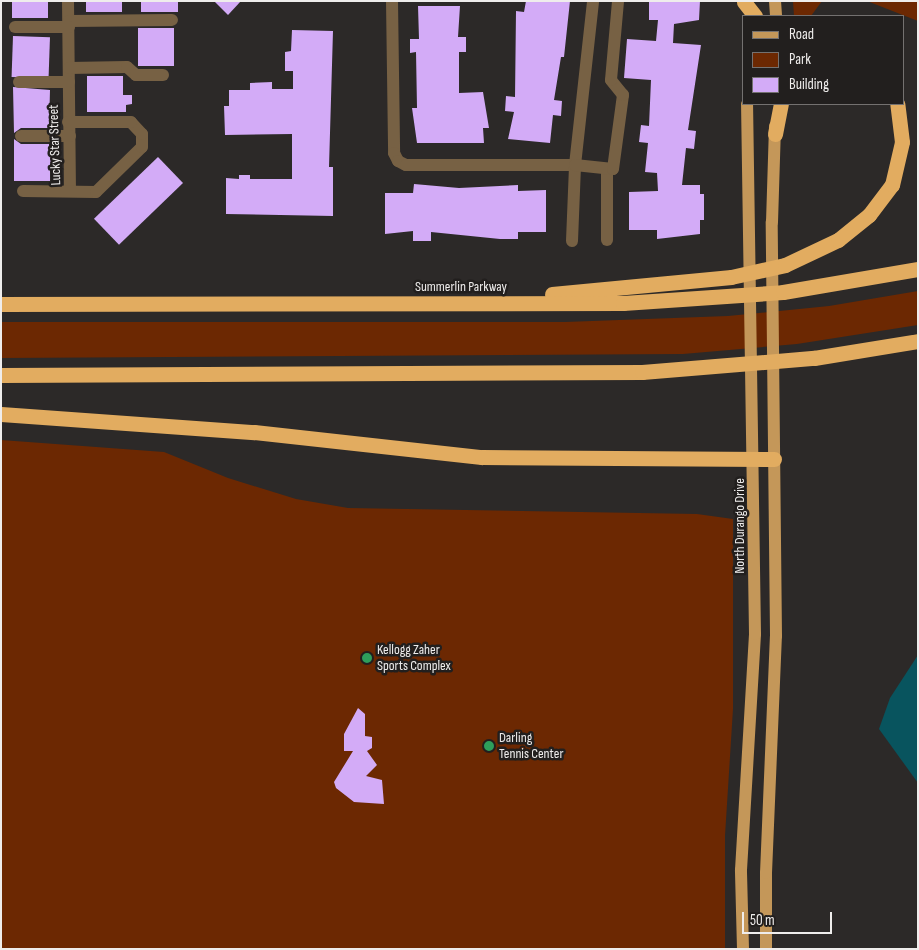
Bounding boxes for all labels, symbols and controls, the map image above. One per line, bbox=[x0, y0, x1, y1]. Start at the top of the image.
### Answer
legend bbox=[742, 15, 904, 105]
text: Road bbox=[789, 25, 814, 44]
text: Park bbox=[789, 50, 811, 69]
text: Building bbox=[789, 75, 829, 94]
street label: Lucky Star Street bbox=[45, 104, 65, 186]
street label: Summerlin Parkway bbox=[415, 279, 507, 295]
street label: North Durango Drive bbox=[732, 478, 748, 574]
place label: Kellogg Zaher Sports Complex bbox=[377, 642, 451, 674]
marker: Kellogg Zaher Sports Complex bbox=[361, 652, 373, 664]
place label: Darling Tennis Center bbox=[499, 730, 563, 762]
marker: Darling Tennis Center bbox=[483, 740, 495, 752]
scale bar bbox=[744, 902, 834, 934]
text: 50 m bbox=[750, 911, 775, 930]

